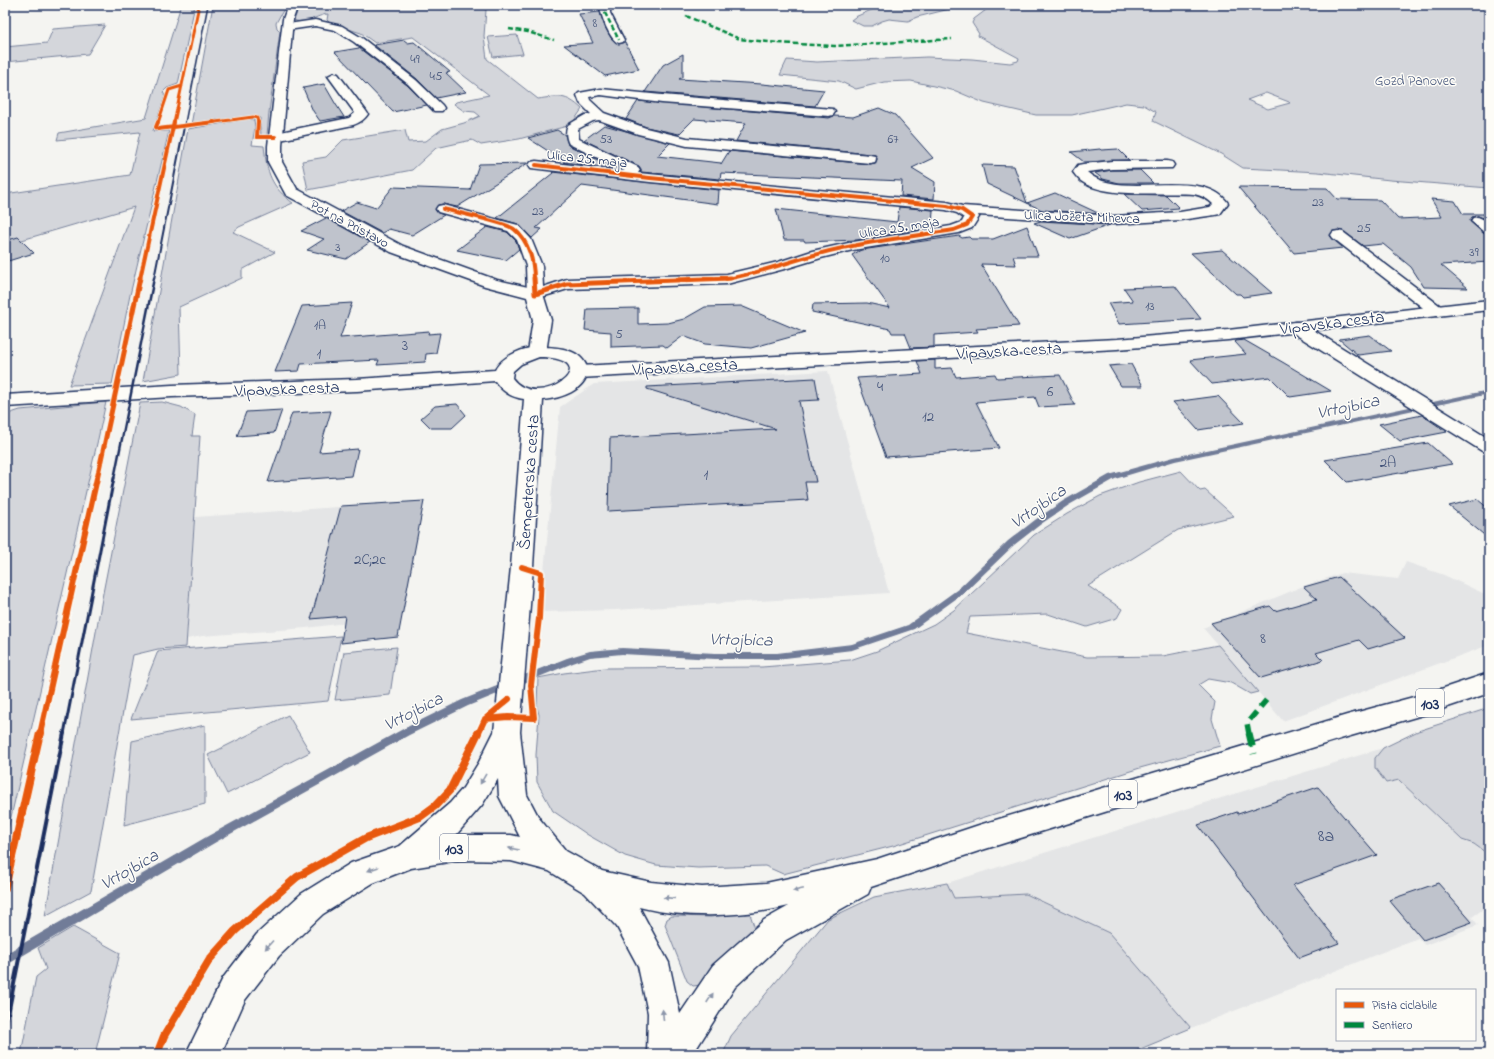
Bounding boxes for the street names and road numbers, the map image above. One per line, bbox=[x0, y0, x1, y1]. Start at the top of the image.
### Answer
street label: Ulica 25. maja bbox=[545, 145, 628, 174]
street label: Pot na Pristavo bbox=[306, 195, 393, 254]
street label: Ulica Jožeta Mihevca bbox=[1024, 205, 1140, 230]
street label: Ulica 25. maja bbox=[858, 212, 941, 245]
street label: Vipavska cesta bbox=[1277, 305, 1386, 342]
street label: Vipavska cesta bbox=[955, 336, 1062, 367]
street label: Vipavska cesta bbox=[631, 352, 738, 383]
street label: Vipavska cesta bbox=[233, 375, 340, 404]
street label: Šempeterska cesta bbox=[512, 414, 547, 551]
road number: 103 bbox=[1416, 689, 1444, 717]
road number: 103 bbox=[1109, 780, 1137, 808]
road number: 103 bbox=[440, 834, 468, 862]

